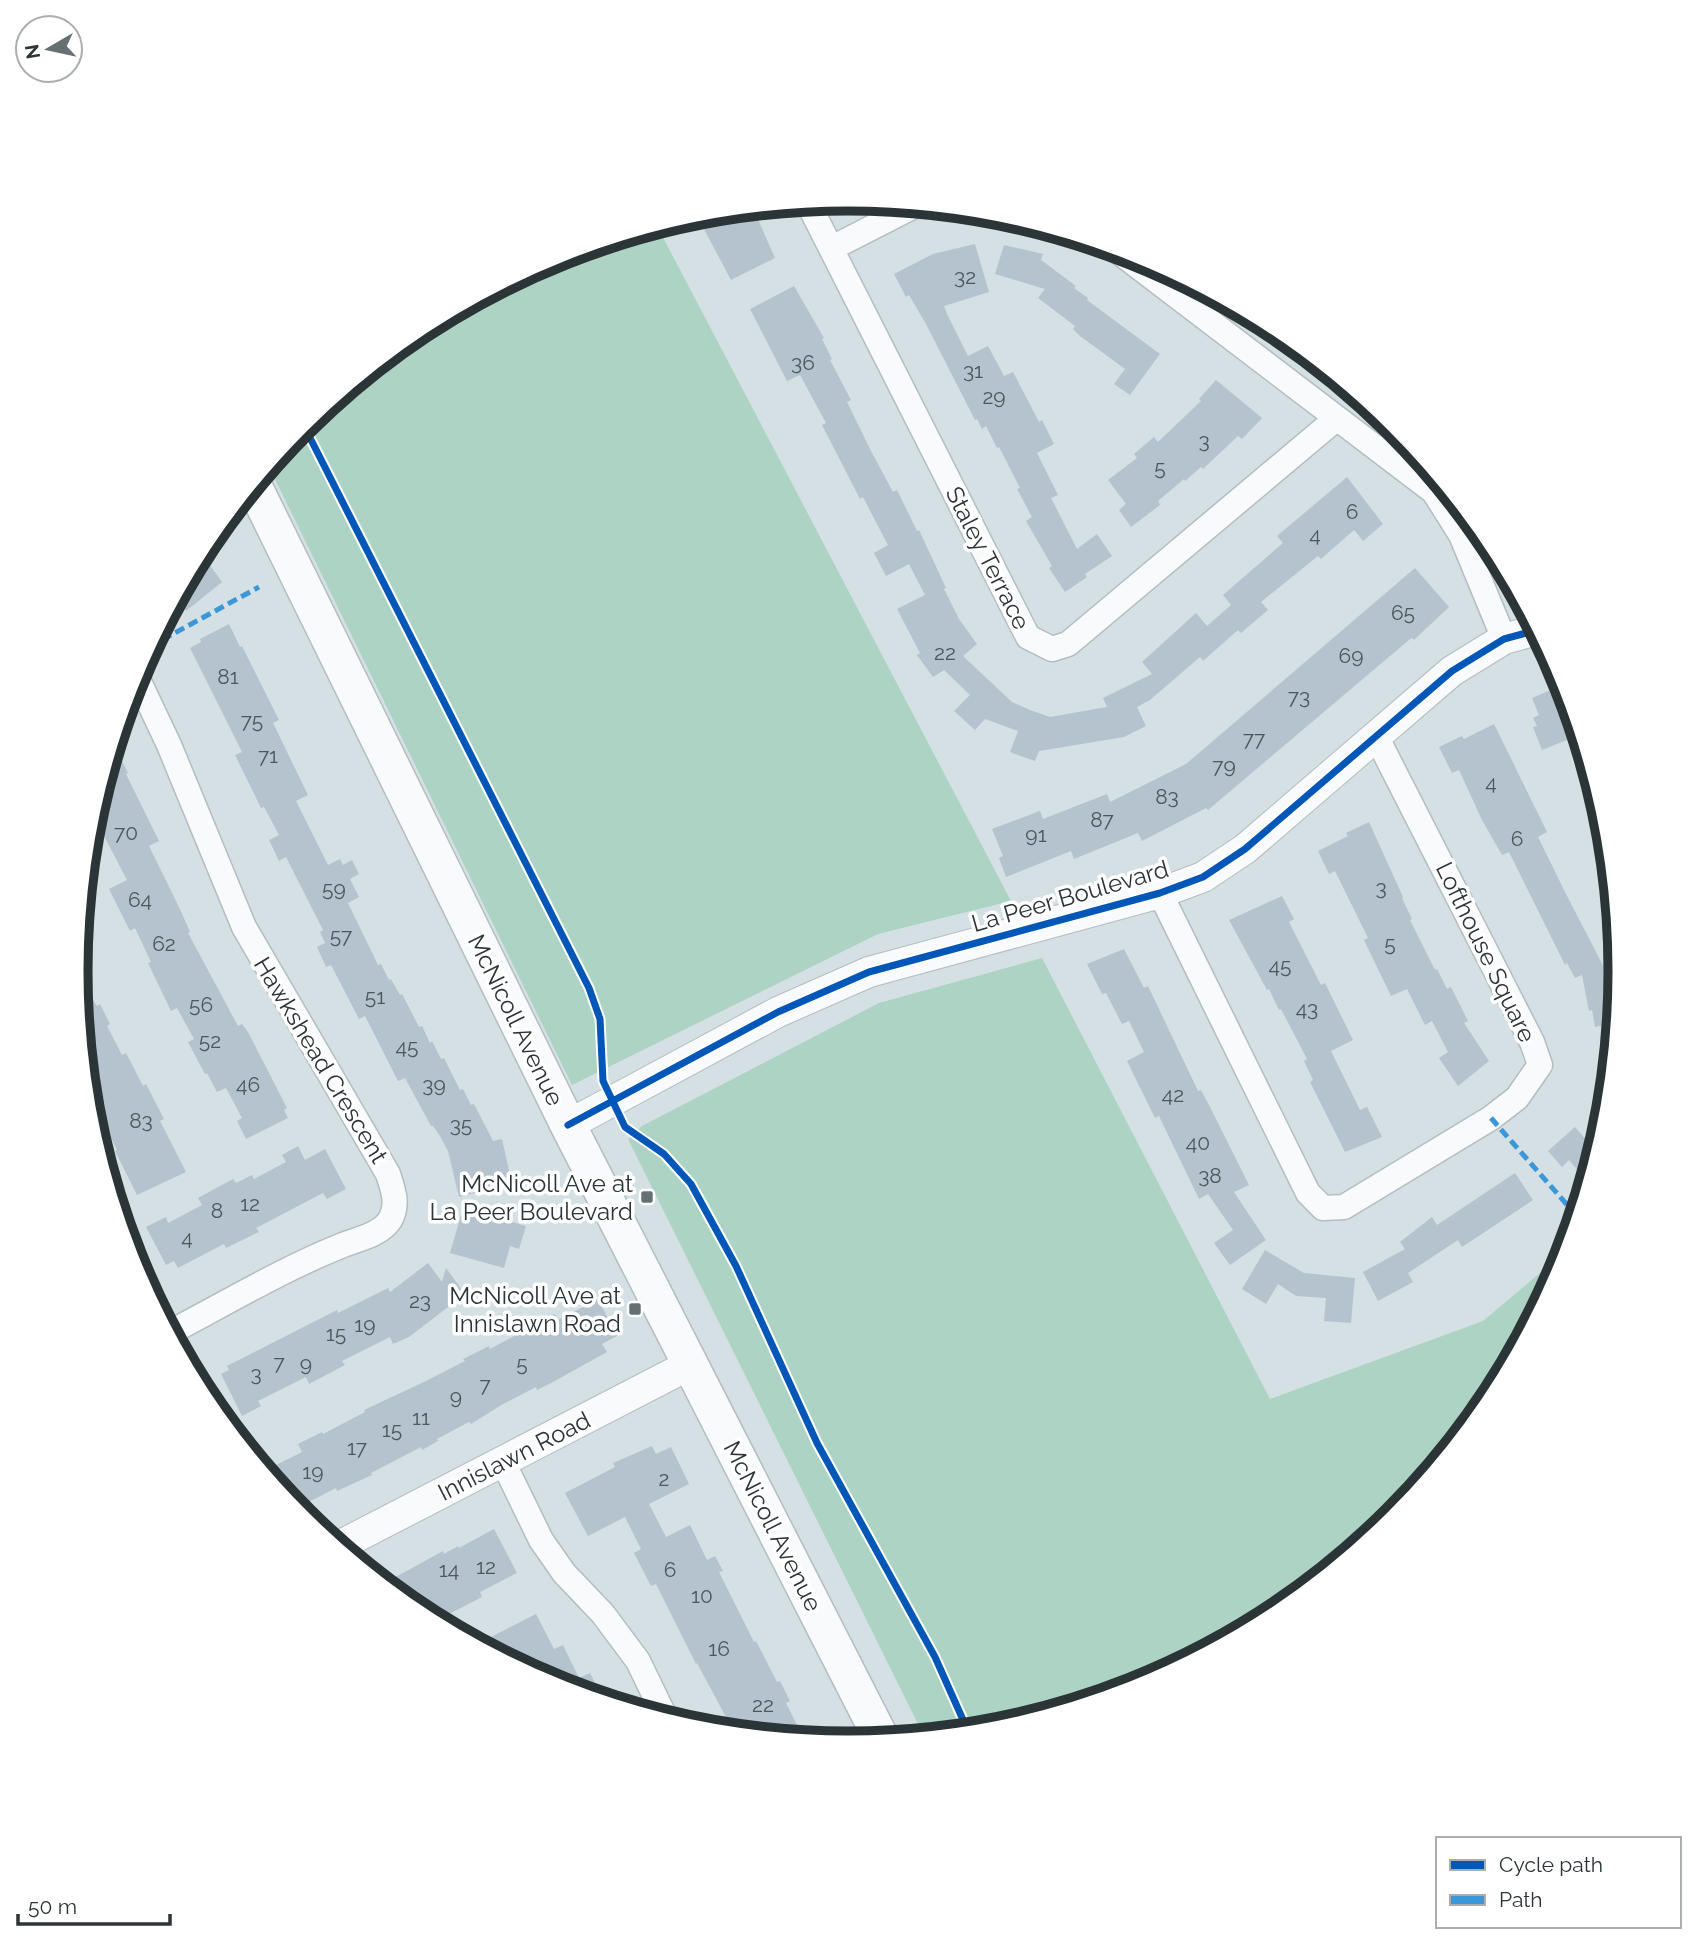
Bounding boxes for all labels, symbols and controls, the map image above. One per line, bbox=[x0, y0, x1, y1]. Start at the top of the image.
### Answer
north arrow bbox=[14, 14, 84, 84]
text: N bbox=[20, 43, 44, 61]
house number: 32 bbox=[954, 264, 976, 289]
house number: 36 bbox=[791, 350, 815, 375]
house number: 31 bbox=[963, 358, 983, 383]
house number: 29 bbox=[982, 384, 1006, 409]
house number: 3 bbox=[1198, 428, 1210, 453]
house number: 5 bbox=[1154, 455, 1166, 480]
street label: Staley Terrace bbox=[940, 482, 1036, 634]
house number: 6 bbox=[1346, 499, 1358, 524]
house number: 4 bbox=[1309, 522, 1321, 547]
house number: 65 bbox=[1391, 600, 1415, 625]
house number: 22 bbox=[934, 640, 956, 665]
house number: 69 bbox=[1339, 643, 1363, 668]
house number: 81 bbox=[217, 664, 239, 689]
house number: 73 bbox=[1288, 684, 1310, 709]
house number: 75 bbox=[241, 708, 263, 733]
house number: 77 bbox=[1243, 726, 1266, 751]
house number: 71 bbox=[258, 743, 278, 768]
house number: 79 bbox=[1212, 753, 1236, 778]
house number: 4 bbox=[1485, 770, 1497, 795]
house number: 83 bbox=[1155, 784, 1179, 809]
house number: 87 bbox=[1090, 807, 1115, 832]
house number: 70 bbox=[114, 820, 138, 845]
house number: 91 bbox=[1025, 822, 1047, 847]
house number: 6 bbox=[1511, 826, 1523, 851]
street label: La Peer Boulevard bbox=[968, 854, 1172, 938]
street label: Lofthouse Square bbox=[1430, 857, 1542, 1047]
house number: 3 bbox=[1375, 875, 1387, 900]
house number: 59 bbox=[322, 876, 346, 901]
house number: 64 bbox=[128, 887, 152, 912]
house number: 57 bbox=[330, 923, 353, 948]
street label: McNicoll Avenue bbox=[462, 930, 570, 1110]
house number: 62 bbox=[152, 931, 176, 956]
house number: 5 bbox=[1384, 931, 1396, 956]
street label: Hawkshead Crescent bbox=[248, 952, 394, 1168]
house number: 45 bbox=[1269, 953, 1291, 978]
house number: 51 bbox=[365, 984, 385, 1009]
house number: 56 bbox=[189, 992, 213, 1017]
house number: 43 bbox=[1296, 996, 1318, 1021]
house number: 52 bbox=[199, 1028, 221, 1053]
house number: 45 bbox=[396, 1034, 418, 1059]
house number: 46 bbox=[236, 1072, 260, 1097]
house number: 39 bbox=[422, 1072, 446, 1097]
house number: 42 bbox=[1162, 1082, 1184, 1107]
house number: 83 bbox=[129, 1108, 153, 1133]
house number: 35 bbox=[450, 1112, 472, 1137]
house number: 40 bbox=[1186, 1130, 1210, 1155]
house number: 38 bbox=[1198, 1163, 1222, 1188]
place label: McNicoll Ave at La Peer Boulevard bbox=[430, 1169, 633, 1226]
marker: McNicoll Ave at La Peer Boulevard bbox=[639, 1189, 655, 1205]
house number: 12 bbox=[240, 1191, 260, 1216]
house number: 8 bbox=[211, 1198, 223, 1223]
house number: 4 bbox=[181, 1225, 193, 1250]
place label: McNicoll Ave at Innislawn Road bbox=[449, 1281, 621, 1338]
house number: 23 bbox=[409, 1288, 431, 1313]
marker: McNicoll Ave at Innislawn Road bbox=[627, 1301, 643, 1317]
house number: 19 bbox=[354, 1312, 376, 1337]
house number: 15 bbox=[326, 1321, 346, 1346]
house number: 7 bbox=[273, 1350, 285, 1375]
house number: 9 bbox=[300, 1351, 312, 1376]
house number: 5 bbox=[516, 1351, 528, 1376]
house number: 3 bbox=[250, 1361, 262, 1386]
house number: 7 bbox=[479, 1372, 491, 1397]
house number: 9 bbox=[450, 1384, 462, 1409]
house number: 11 bbox=[412, 1405, 430, 1430]
street label: Innislawn Road bbox=[433, 1405, 595, 1507]
house number: 15 bbox=[382, 1417, 402, 1442]
house number: 17 bbox=[347, 1435, 368, 1460]
street label: McNicoll Avenue bbox=[718, 1436, 828, 1616]
house number: 19 bbox=[302, 1459, 324, 1484]
house number: 2 bbox=[659, 1466, 669, 1491]
house number: 12 bbox=[476, 1554, 496, 1579]
house number: 14 bbox=[439, 1557, 459, 1582]
house number: 6 bbox=[664, 1557, 676, 1582]
house number: 10 bbox=[691, 1583, 713, 1608]
house number: 16 bbox=[708, 1636, 730, 1661]
house number: 22 bbox=[752, 1692, 774, 1717]
legend bbox=[1436, 1837, 1681, 1928]
text: Cycle path bbox=[1499, 1852, 1603, 1877]
scale bar bbox=[18, 1882, 170, 1926]
text: Path bbox=[1499, 1887, 1543, 1912]
text: 50 m bbox=[28, 1894, 77, 1919]

